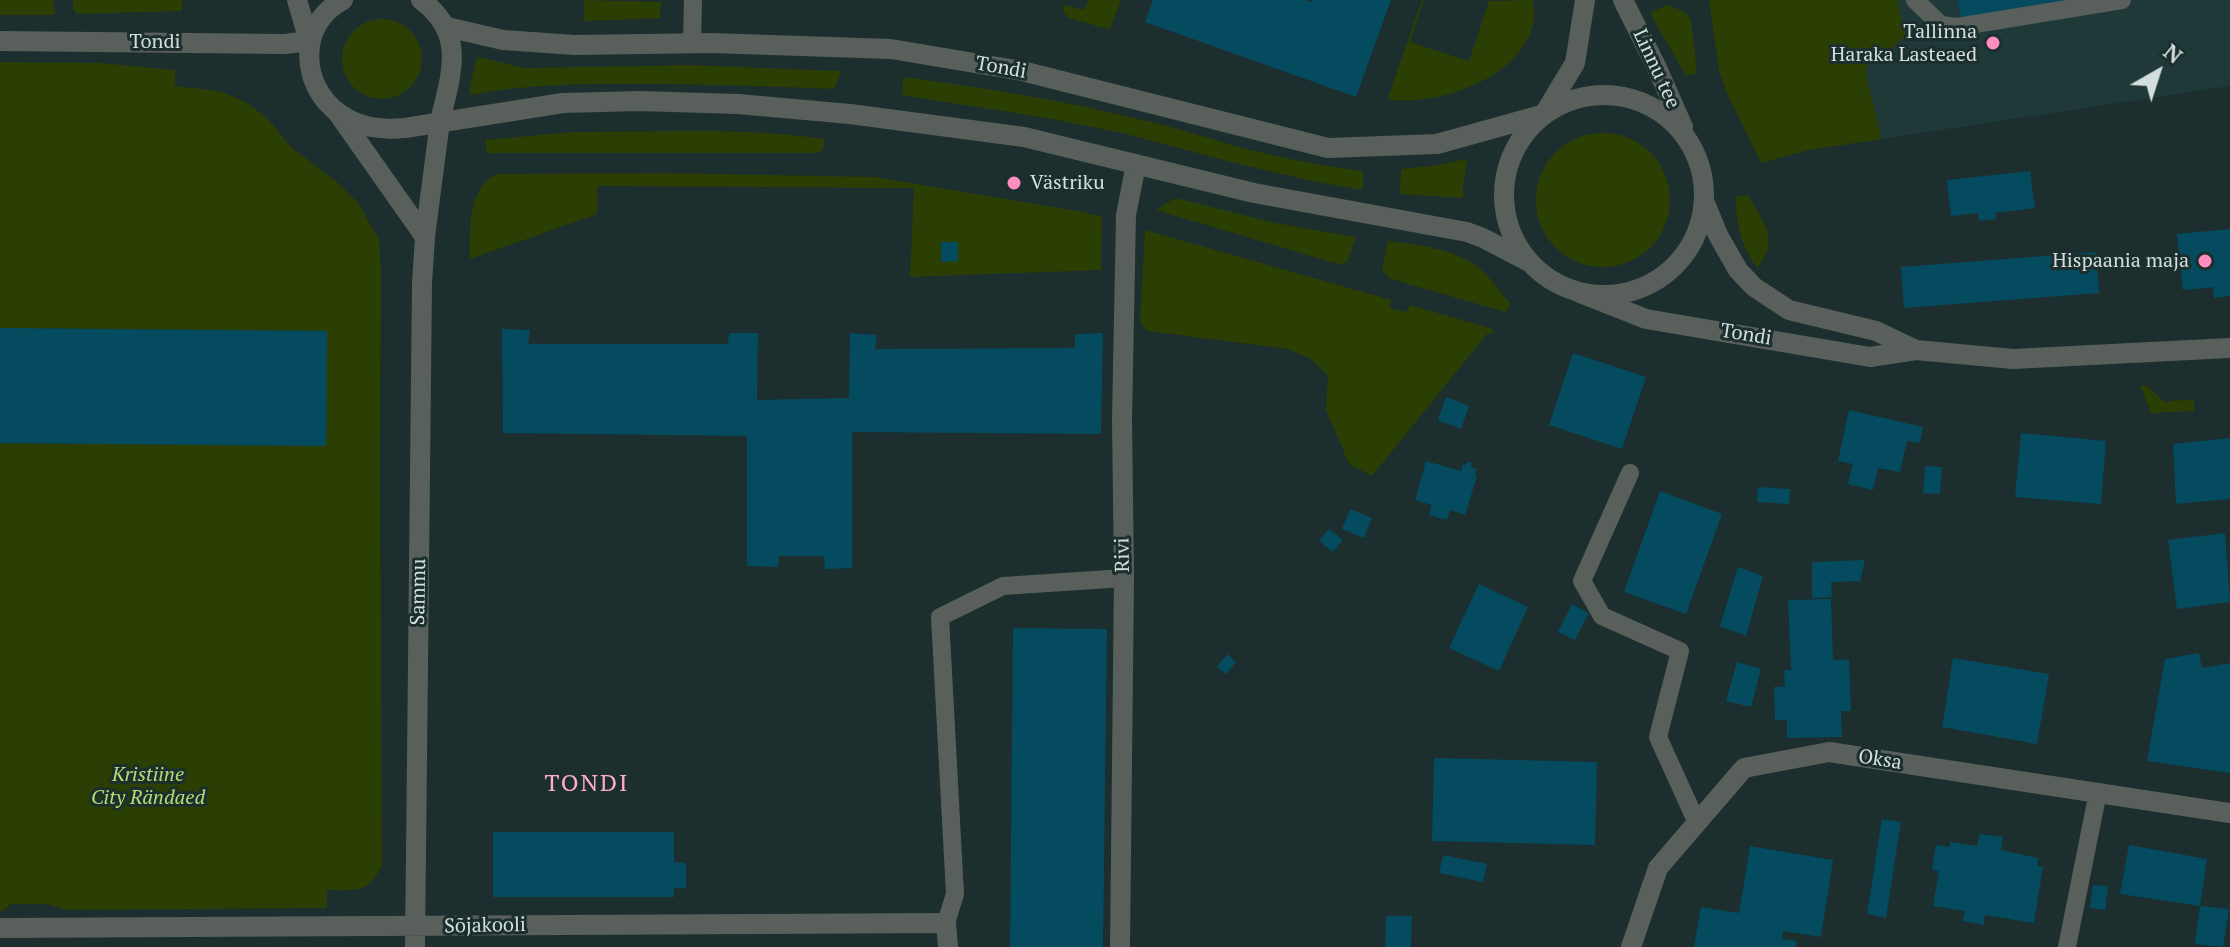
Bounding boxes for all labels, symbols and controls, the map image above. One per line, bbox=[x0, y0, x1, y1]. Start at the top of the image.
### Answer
place label: Tallinna Haraka Lasteaed bbox=[1831, 20, 1977, 67]
street label: Linnu tee bbox=[1627, 26, 1685, 112]
street label: Tondi bbox=[129, 30, 181, 54]
north arrow bbox=[2118, 32, 2198, 112]
marker: Tallinna Haraka Lasteaed bbox=[1984, 34, 2002, 52]
text: N bbox=[2158, 36, 2189, 69]
street label: Tondi bbox=[974, 52, 1028, 84]
place label: Västriku bbox=[1030, 171, 1105, 195]
marker: Västriku bbox=[1005, 174, 1023, 192]
place label: Hispaania maja bbox=[2052, 249, 2189, 273]
marker: Hispaania maja bbox=[2196, 252, 2214, 270]
street label: Tondi bbox=[1719, 319, 1773, 351]
street label: Rivi bbox=[1111, 537, 1135, 573]
street label: Sammu bbox=[406, 558, 432, 626]
street label: Oksa bbox=[1856, 745, 1904, 775]
park label: Kristiine City Rändaed bbox=[91, 763, 205, 810]
district label: TONDI bbox=[544, 770, 630, 798]
street label: Sõjakooli bbox=[444, 913, 526, 939]

